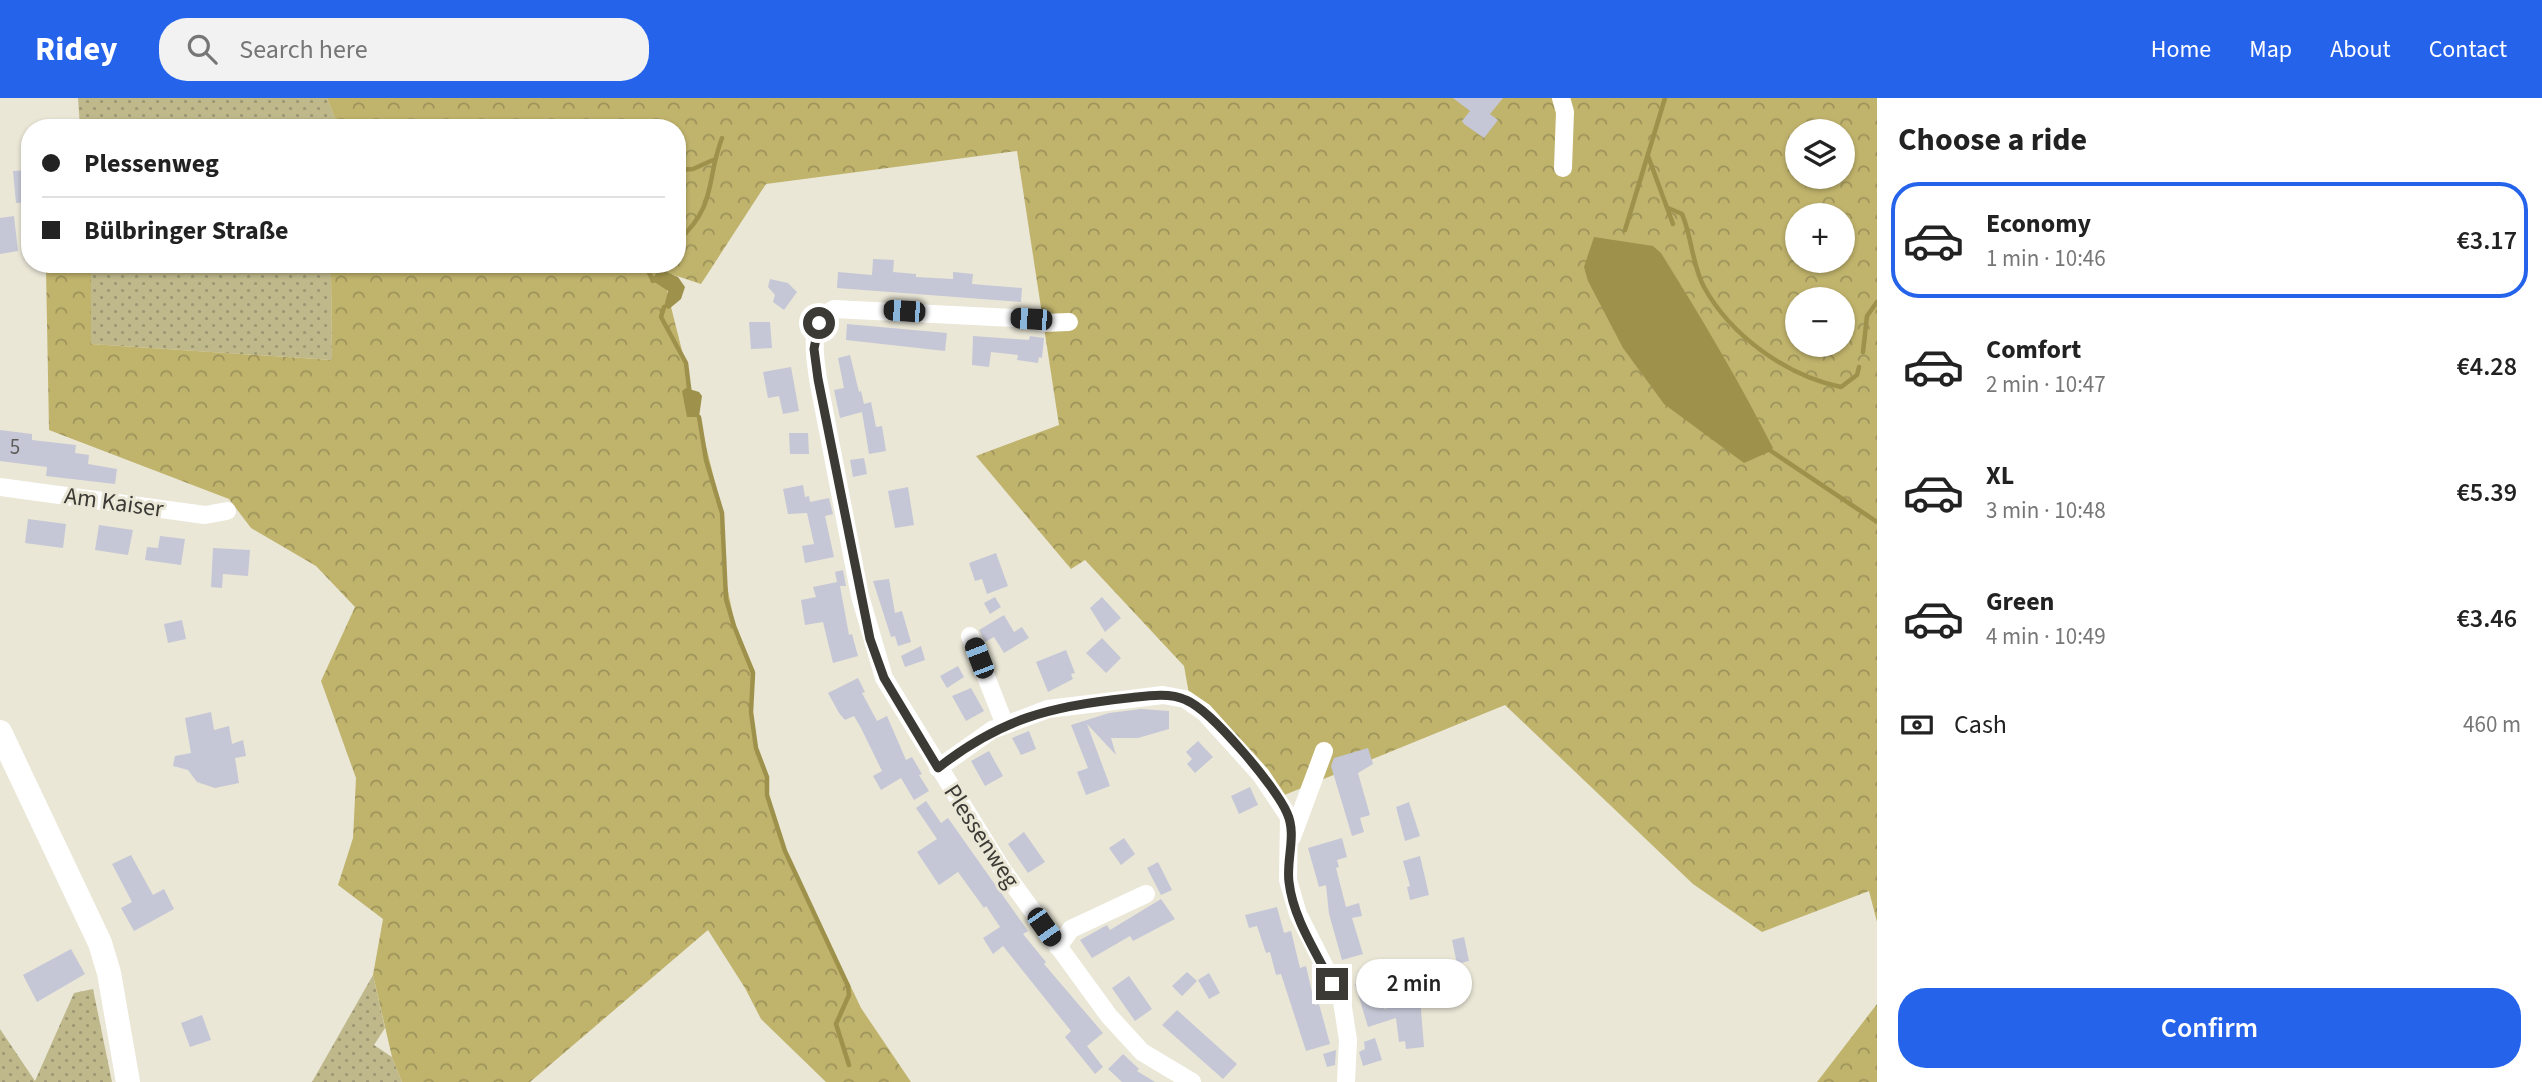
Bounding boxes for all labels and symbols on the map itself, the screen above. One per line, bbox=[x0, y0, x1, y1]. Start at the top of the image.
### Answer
car bbox=[883, 299, 926, 323]
route start bbox=[803, 307, 835, 339]
car bbox=[1010, 307, 1053, 331]
house number: 5 bbox=[10, 432, 20, 462]
street label: Am Kaiser bbox=[62, 478, 166, 527]
car bbox=[962, 635, 997, 681]
street label: Plessenweg bbox=[935, 777, 1028, 895]
car bbox=[1024, 904, 1065, 950]
callout: 2 min bbox=[1356, 960, 1472, 1008]
route end bbox=[1316, 968, 1348, 1000]

